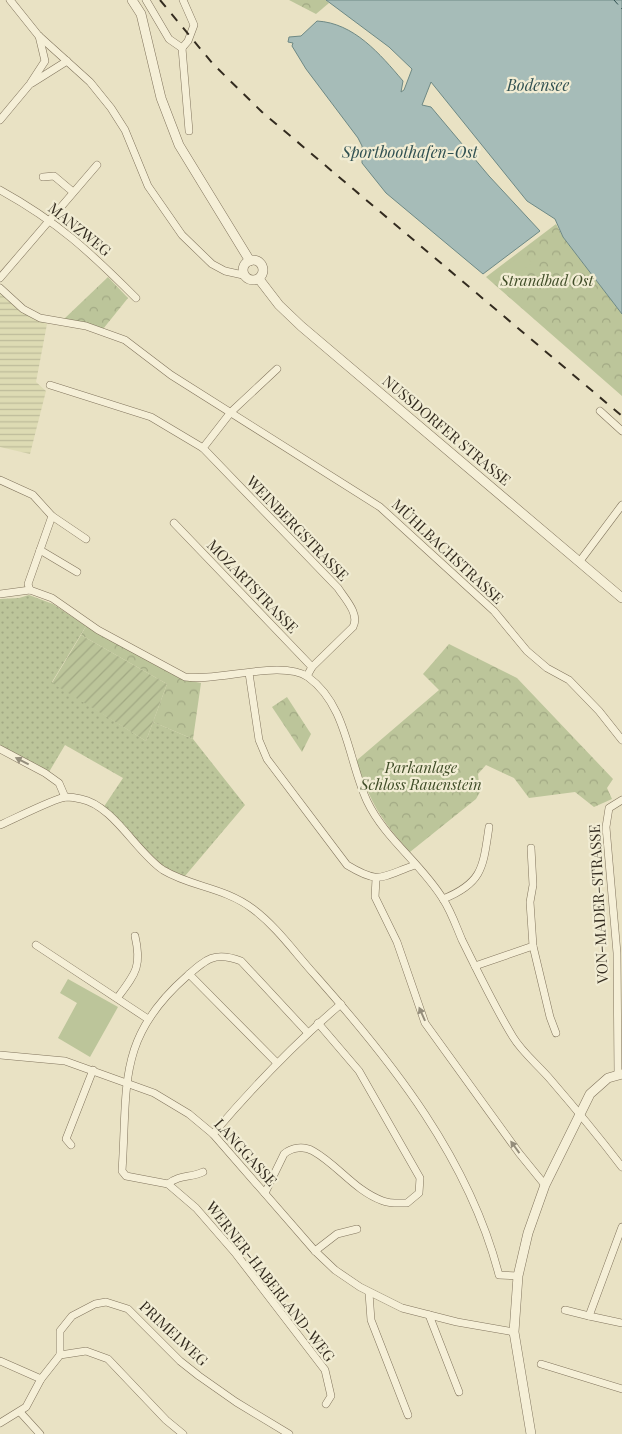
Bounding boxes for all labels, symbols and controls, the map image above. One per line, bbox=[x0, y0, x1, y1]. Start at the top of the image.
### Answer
water label: Bodensee bbox=[506, 74, 569, 95]
water label: Sportboothafen-Ost bbox=[341, 141, 479, 162]
street label: MANZWEG bbox=[45, 198, 116, 261]
park label: Strandbad Ost bbox=[499, 270, 595, 290]
street label: NUSSDORFER STRASSE bbox=[379, 370, 515, 490]
street label: WEINBERGSTRASSE bbox=[242, 470, 353, 585]
street label: MÜHLBACHSTRASSE bbox=[388, 494, 508, 608]
street label: MOZARTSTRASSE bbox=[203, 535, 303, 637]
one-way arrow bbox=[15, 757, 30, 765]
park label: Parkanlage Schloss Rauenstein bbox=[359, 757, 482, 794]
street label: VON-MADER-STRASSE bbox=[584, 824, 612, 985]
one-way arrow bbox=[417, 1007, 426, 1022]
street label: LANGGASSE bbox=[210, 1114, 282, 1190]
one-way arrow bbox=[510, 1140, 520, 1154]
street label: WERNER-HABERLAND-WEG bbox=[202, 1196, 340, 1366]
street label: PRIMELWEG bbox=[135, 1296, 213, 1370]

